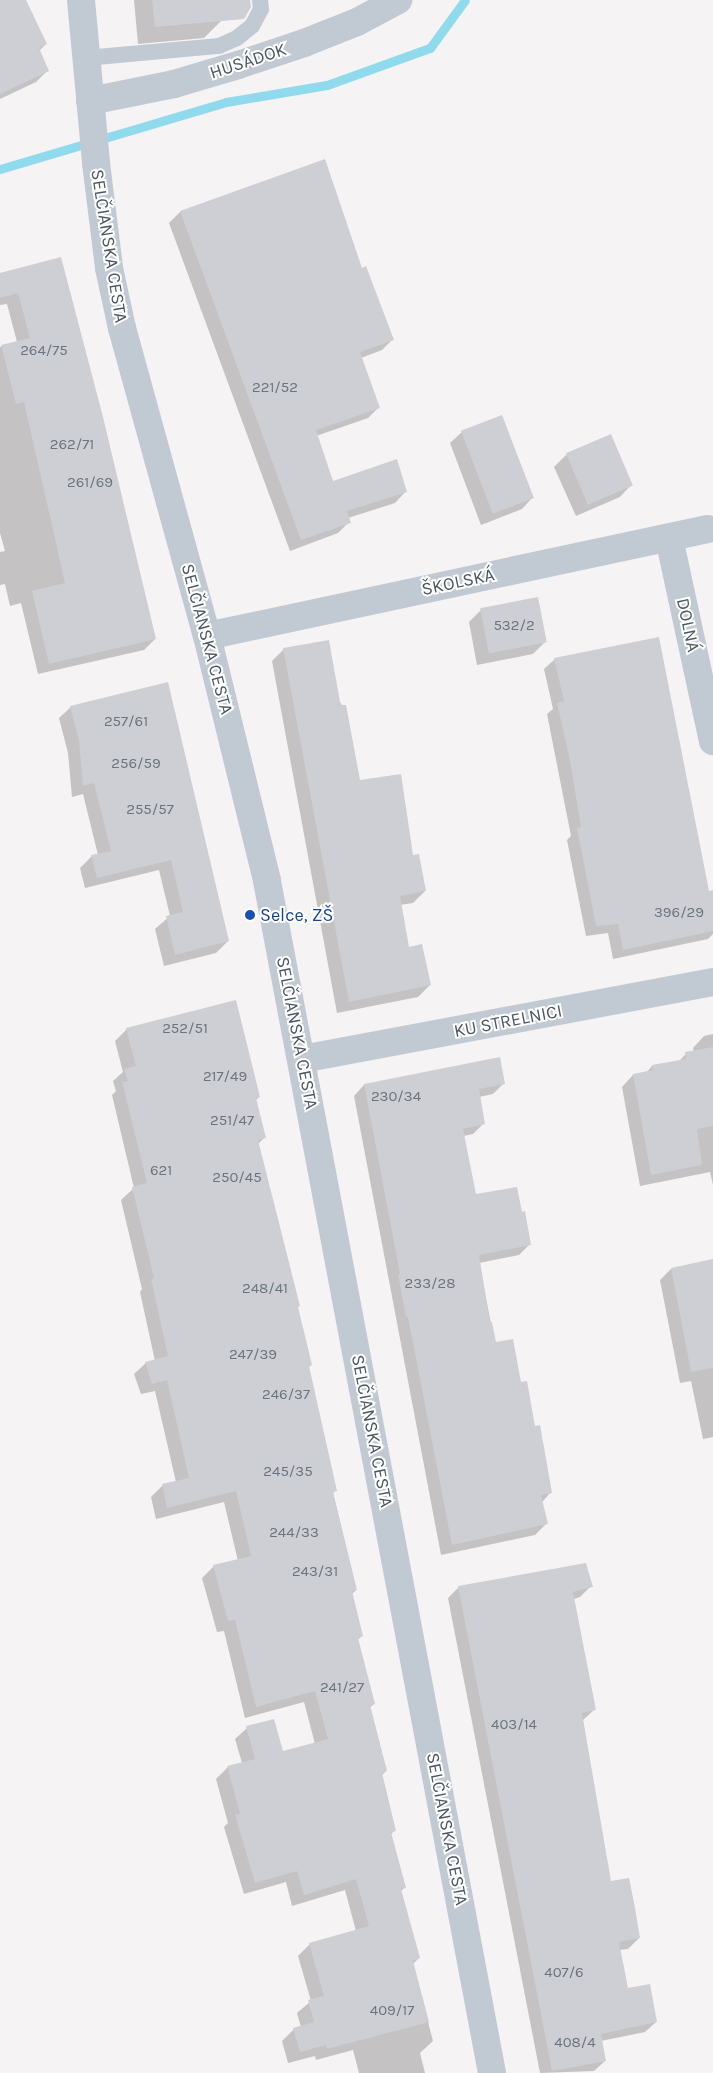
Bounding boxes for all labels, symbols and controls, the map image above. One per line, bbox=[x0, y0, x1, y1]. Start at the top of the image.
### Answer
street label: HUSÁDOK bbox=[207, 38, 289, 84]
street label: SELČIANSKA CESTA bbox=[86, 168, 132, 324]
house number: 264/75 bbox=[20, 342, 68, 360]
house number: 221/52 bbox=[252, 379, 298, 397]
house number: 262/71 bbox=[50, 436, 94, 454]
house number: 261/69 bbox=[67, 474, 113, 492]
street label: SELČIANSKA CESTA bbox=[176, 561, 238, 717]
street label: ŠKOLSKÁ bbox=[420, 564, 496, 600]
street label: DOLNÁ bbox=[672, 596, 704, 654]
house number: 532/2 bbox=[493, 617, 535, 635]
house number: 257/61 bbox=[104, 713, 148, 731]
house number: 256/59 bbox=[111, 755, 161, 773]
house number: 255/57 bbox=[126, 801, 174, 819]
place label: Selce, ZŠ bbox=[260, 904, 333, 926]
house number: 396/29 bbox=[654, 904, 704, 922]
marker: Selce, ZŠ bbox=[244, 909, 256, 921]
street label: SELČIANSKA CESTA bbox=[272, 955, 322, 1111]
street label: KU STRELNICI bbox=[452, 1000, 564, 1042]
house number: 252/51 bbox=[162, 1020, 208, 1038]
house number: 217/49 bbox=[203, 1068, 247, 1086]
house number: 230/34 bbox=[371, 1088, 421, 1106]
house number: 251/47 bbox=[210, 1112, 254, 1130]
house number: 621 bbox=[150, 1162, 172, 1180]
house number: 250/45 bbox=[212, 1169, 262, 1187]
house number: 233/28 bbox=[405, 1275, 455, 1293]
house number: 248/41 bbox=[242, 1280, 288, 1298]
house number: 247/39 bbox=[229, 1346, 277, 1364]
street label: SELČIANSKA CESTA bbox=[347, 1353, 397, 1509]
house number: 246/37 bbox=[262, 1386, 310, 1404]
house number: 245/35 bbox=[263, 1463, 313, 1481]
house number: 244/33 bbox=[269, 1524, 319, 1542]
house number: 243/31 bbox=[292, 1563, 338, 1581]
house number: 241/27 bbox=[320, 1679, 364, 1697]
house number: 403/14 bbox=[491, 1716, 537, 1734]
street label: SELČIANSKA CESTA bbox=[422, 1751, 472, 1907]
house number: 407/6 bbox=[544, 1964, 584, 1982]
house number: 409/17 bbox=[370, 2002, 414, 2020]
house number: 408/4 bbox=[554, 2034, 596, 2052]

